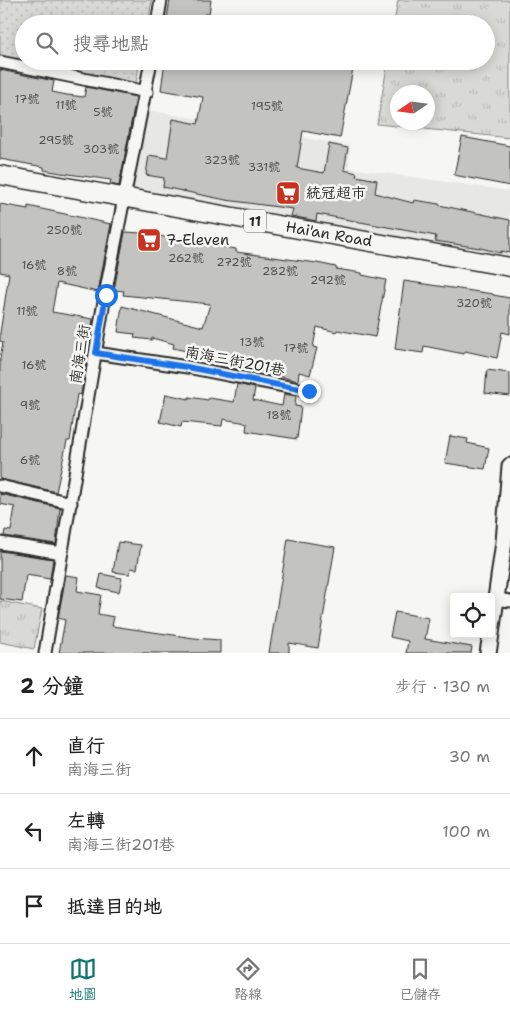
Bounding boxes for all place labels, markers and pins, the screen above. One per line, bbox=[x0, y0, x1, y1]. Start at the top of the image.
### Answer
supermarket icon: 統冠超市 bbox=[275, 180, 301, 206]
place label: 統冠超市 bbox=[306, 183, 366, 203]
supermarket icon: 7-Eleven bbox=[136, 227, 162, 253]
place label: 7-Eleven bbox=[166, 230, 229, 250]

